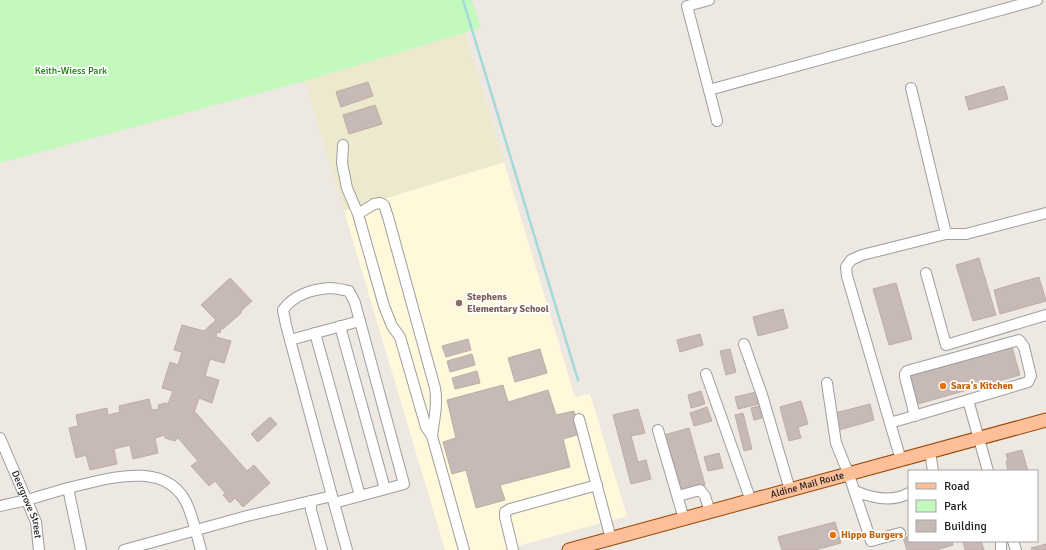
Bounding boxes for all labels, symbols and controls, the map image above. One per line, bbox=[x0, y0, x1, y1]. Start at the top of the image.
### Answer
park label: Keith-Wiess Park bbox=[35, 65, 107, 77]
place label: Stephens Elementary School bbox=[467, 291, 549, 315]
marker: Stephens Elementary School bbox=[454, 298, 464, 308]
place label: Sara's Kitchen bbox=[951, 380, 1014, 392]
marker: Sara's Kitchen bbox=[938, 381, 948, 391]
street label: Deergrove Street bbox=[9, 469, 44, 540]
street label: Aldine Mail Route bbox=[769, 469, 845, 501]
legend bbox=[908, 470, 1038, 542]
text: Road bbox=[944, 479, 970, 494]
text: Park bbox=[944, 499, 967, 514]
text: Building bbox=[944, 519, 987, 534]
place label: Hippo Burgers bbox=[841, 529, 904, 541]
marker: Hippo Burgers bbox=[828, 530, 838, 540]

